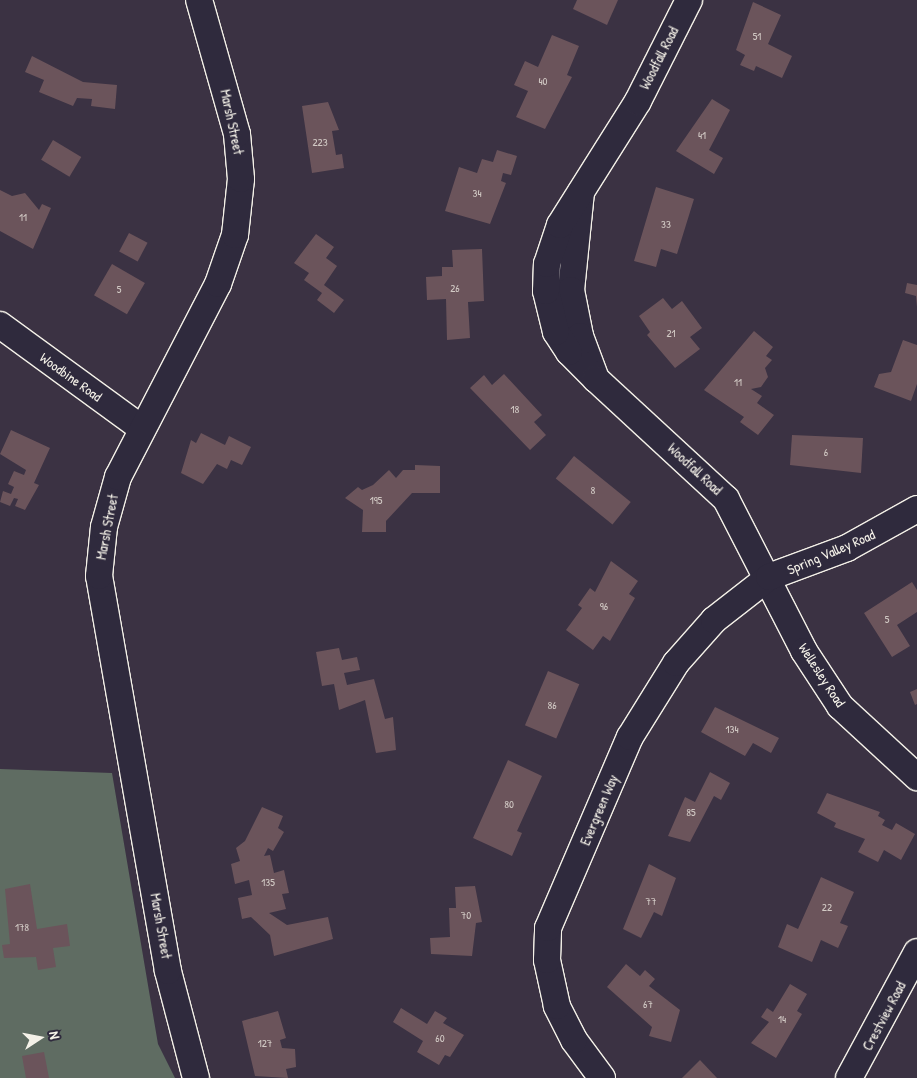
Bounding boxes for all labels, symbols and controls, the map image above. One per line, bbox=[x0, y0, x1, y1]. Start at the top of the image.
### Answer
street label: Woodfall Road bbox=[636, 24, 682, 92]
house number: 51 bbox=[753, 29, 761, 43]
house number: 40 bbox=[538, 74, 548, 88]
street label: Marsh Street bbox=[217, 88, 247, 156]
house number: 41 bbox=[698, 128, 706, 142]
house number: 223 bbox=[312, 135, 328, 149]
house number: 34 bbox=[472, 186, 482, 200]
house number: 11 bbox=[19, 210, 27, 224]
house number: 33 bbox=[661, 217, 671, 231]
house number: 26 bbox=[450, 281, 460, 295]
house number: 5 bbox=[117, 282, 121, 296]
house number: 21 bbox=[666, 326, 676, 340]
street label: Woodbine Road bbox=[37, 349, 105, 405]
house number: 11 bbox=[734, 375, 742, 389]
house number: 18 bbox=[511, 402, 519, 416]
street label: Woodfall Road bbox=[664, 440, 726, 498]
house number: 6 bbox=[824, 445, 828, 459]
house number: 8 bbox=[591, 483, 595, 497]
street label: Marsh Street bbox=[92, 493, 122, 561]
house number: 195 bbox=[370, 493, 382, 507]
street label: Spring Valley Road bbox=[785, 526, 877, 578]
house number: 96 bbox=[600, 599, 608, 613]
house number: 5 bbox=[885, 612, 889, 626]
street label: Wellesley Road bbox=[795, 640, 849, 710]
house number: 86 bbox=[547, 698, 557, 712]
house number: 134 bbox=[725, 722, 739, 736]
street label: Evergreen Way bbox=[577, 772, 621, 848]
house number: 80 bbox=[504, 797, 514, 811]
house number: 85 bbox=[686, 805, 696, 819]
house number: 135 bbox=[261, 875, 275, 889]
street label: Marsh Street bbox=[147, 892, 175, 960]
house number: 77 bbox=[646, 894, 656, 908]
house number: 22 bbox=[822, 900, 832, 914]
house number: 70 bbox=[461, 908, 471, 922]
house number: 178 bbox=[15, 920, 29, 934]
street label: Crestview Road bbox=[859, 979, 909, 1053]
house number: 67 bbox=[643, 997, 653, 1011]
house number: 14 bbox=[778, 1012, 786, 1026]
north arrow bbox=[15, 1013, 65, 1063]
text: N bbox=[45, 1030, 65, 1041]
house number: 60 bbox=[435, 1031, 445, 1045]
house number: 127 bbox=[258, 1036, 272, 1050]

